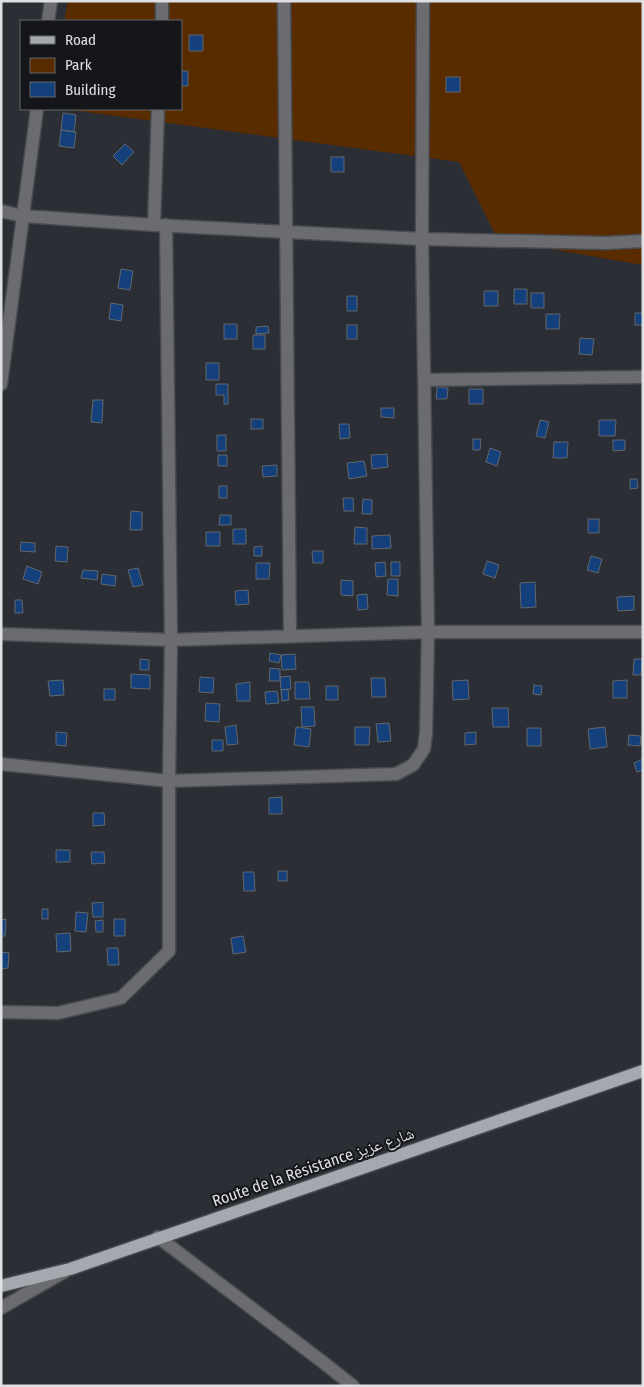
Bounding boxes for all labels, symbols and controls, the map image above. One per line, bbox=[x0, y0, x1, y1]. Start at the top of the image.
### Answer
legend bbox=[20, 20, 182, 110]
text: Road bbox=[65, 31, 96, 49]
text: Park bbox=[65, 56, 92, 74]
text: Building bbox=[65, 81, 116, 99]
street label: Route de la Résistance شارع عزيز bbox=[210, 1123, 417, 1211]

